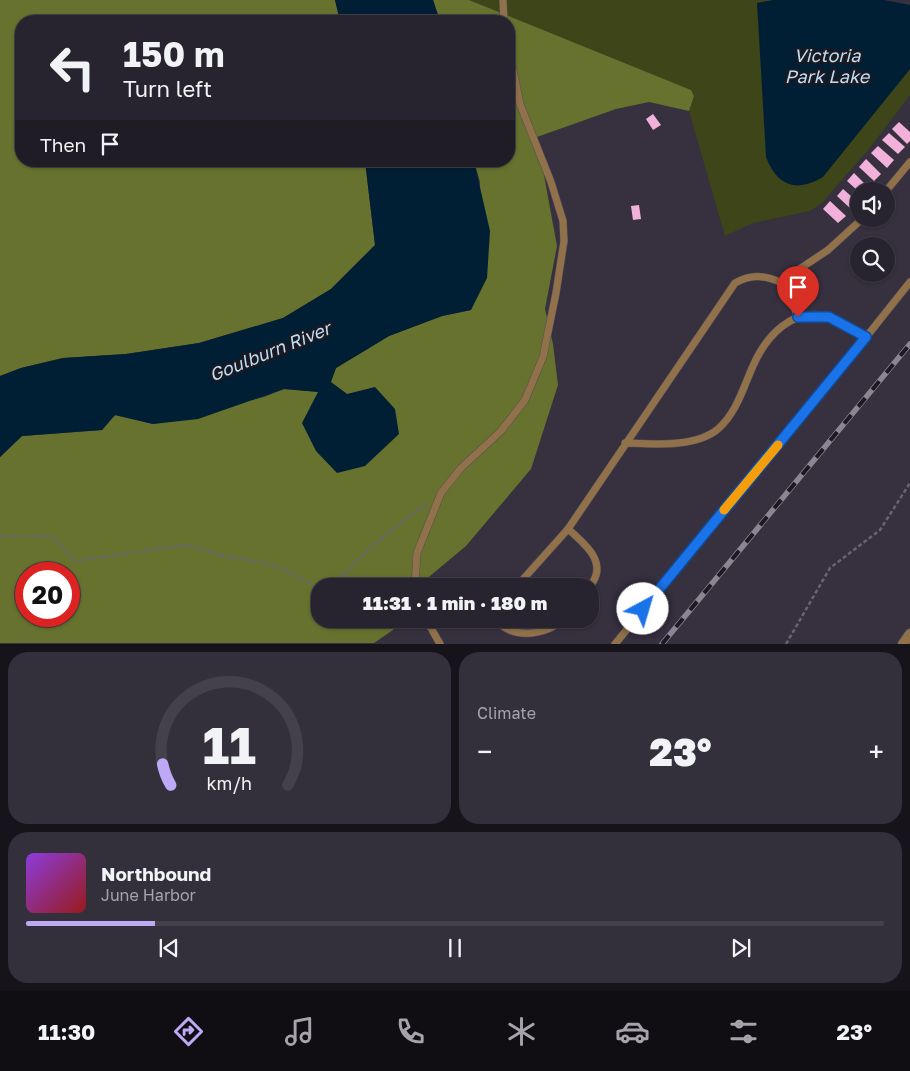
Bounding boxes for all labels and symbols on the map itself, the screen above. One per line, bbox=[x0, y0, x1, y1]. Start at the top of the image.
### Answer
water label: Victoria Park Lake bbox=[785, 44, 871, 87]
pin bbox=[777, 266, 819, 317]
water label: Goulburn River bbox=[206, 316, 336, 385]
speed limit sign: 20 bbox=[15, 562, 80, 627]
position arrow bbox=[616, 582, 668, 634]

